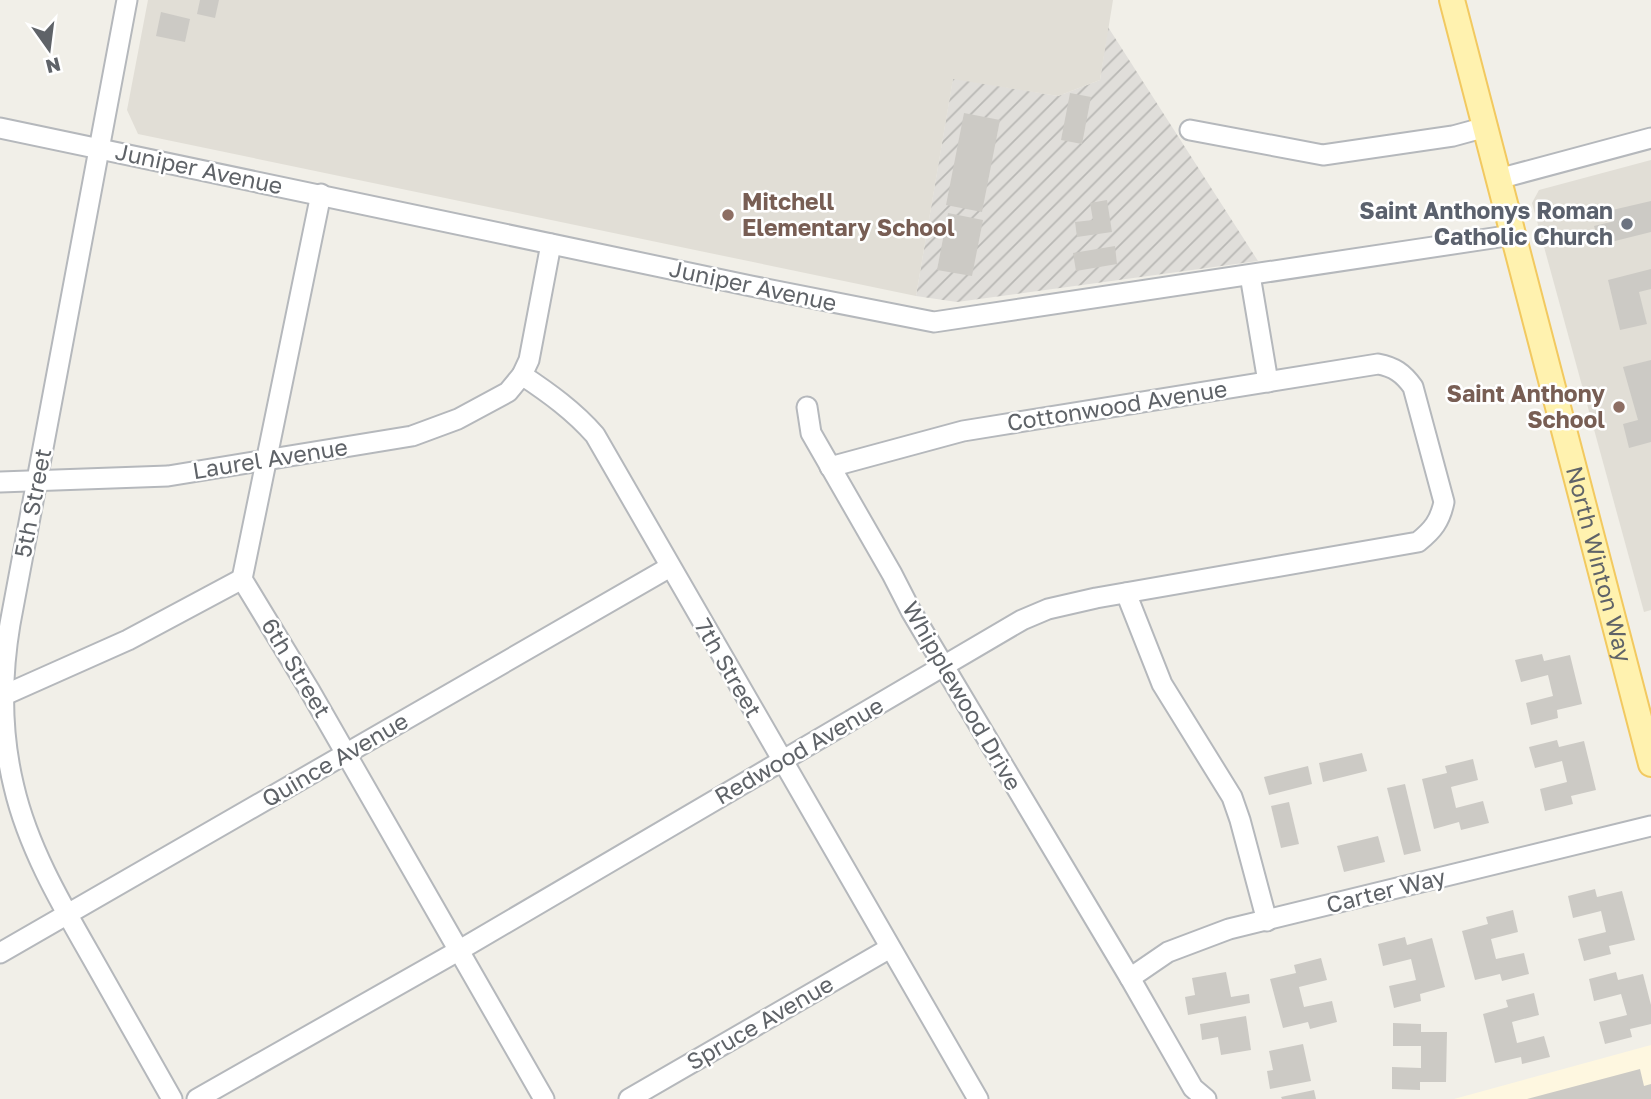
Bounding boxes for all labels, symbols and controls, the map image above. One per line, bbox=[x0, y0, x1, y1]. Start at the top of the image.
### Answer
north arrow bbox=[14, 14, 84, 84]
text: N bbox=[43, 53, 63, 79]
street label: Juniper Avenue bbox=[113, 137, 285, 199]
place label: Mitchell Elementary School bbox=[742, 187, 955, 241]
place label: Saint Anthonys Roman Catholic Church bbox=[1359, 196, 1613, 250]
marker: Mitchell Elementary School bbox=[720, 207, 736, 223]
marker: Saint Anthonys Roman Catholic Church bbox=[1619, 216, 1635, 232]
street label: Juniper Avenue bbox=[667, 254, 839, 316]
street label: Cottonwood Avenue bbox=[1005, 374, 1229, 436]
place label: Saint Anthony School bbox=[1447, 379, 1605, 433]
marker: Saint Anthony School bbox=[1611, 399, 1627, 415]
street label: Laurel Avenue bbox=[190, 432, 349, 484]
street label: 5th Street bbox=[8, 446, 56, 560]
street label: North Winton Way bbox=[1561, 463, 1639, 665]
street label: Whipplewood Drive bbox=[897, 596, 1028, 795]
street label: 6th Street bbox=[256, 613, 337, 722]
street label: 7th Street bbox=[689, 613, 768, 722]
street label: Redwood Avenue bbox=[709, 691, 888, 810]
street label: Quince Avenue bbox=[256, 706, 413, 812]
street label: Carter Way bbox=[1323, 862, 1448, 918]
street label: Spruce Avenue bbox=[681, 969, 838, 1075]

